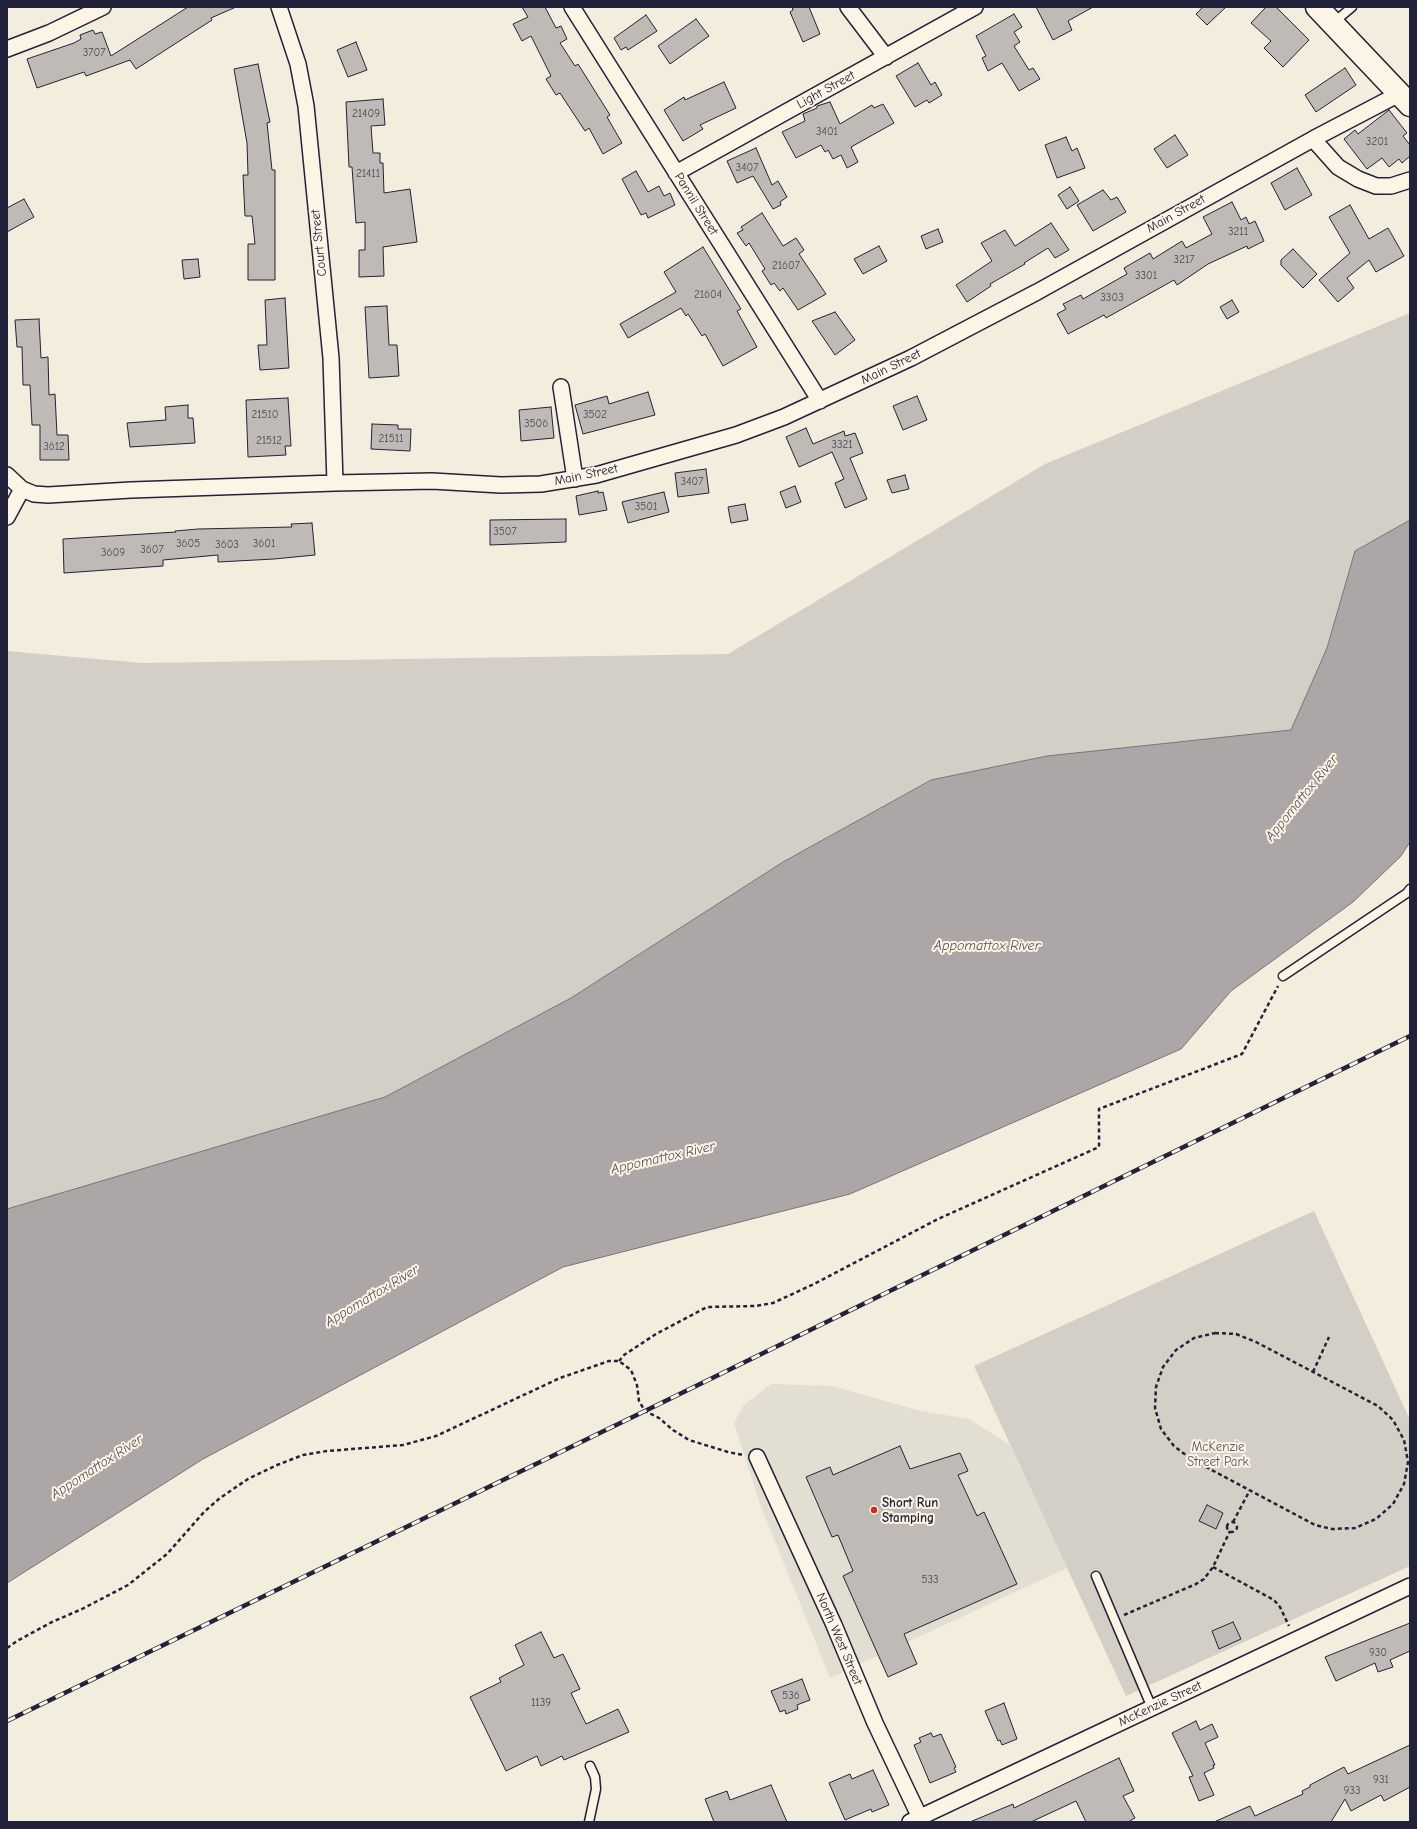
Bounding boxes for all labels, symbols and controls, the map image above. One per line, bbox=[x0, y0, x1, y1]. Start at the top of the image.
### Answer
house number: 3707 bbox=[83, 46, 105, 60]
street label: Light Street bbox=[794, 68, 858, 112]
house number: 21409 bbox=[352, 107, 380, 121]
house number: 3401 bbox=[816, 125, 838, 139]
house number: 3201 bbox=[1366, 135, 1388, 149]
house number: 3407 bbox=[736, 161, 758, 175]
house number: 21411 bbox=[356, 167, 380, 181]
street label: Pannil Street bbox=[671, 170, 721, 238]
street label: Main Street bbox=[1144, 192, 1208, 236]
street label: Court Street bbox=[308, 209, 330, 277]
house number: 3211 bbox=[1228, 225, 1248, 239]
house number: 3217 bbox=[1174, 253, 1194, 267]
house number: 21607 bbox=[772, 259, 800, 273]
house number: 3301 bbox=[1135, 269, 1157, 283]
house number: 21604 bbox=[694, 288, 722, 302]
house number: 3303 bbox=[1100, 291, 1124, 305]
street label: Main Street bbox=[859, 346, 923, 388]
house number: 21510 bbox=[251, 408, 279, 422]
house number: 3502 bbox=[583, 408, 607, 422]
house number: 3506 bbox=[524, 417, 548, 431]
house number: 21511 bbox=[379, 432, 403, 446]
house number: 21512 bbox=[256, 434, 282, 448]
house number: 3321 bbox=[831, 438, 853, 452]
house number: 3612 bbox=[43, 440, 65, 454]
street label: Main Street bbox=[553, 461, 619, 489]
house number: 3407 bbox=[681, 475, 703, 489]
house number: 3501 bbox=[635, 500, 657, 514]
house number: 3507 bbox=[493, 525, 517, 539]
house number: 3605 bbox=[176, 537, 200, 551]
house number: 3601 bbox=[253, 537, 275, 551]
house number: 3603 bbox=[215, 538, 239, 552]
house number: 3607 bbox=[140, 543, 164, 557]
house number: 3609 bbox=[101, 546, 125, 560]
water label: Appomattox River bbox=[1262, 751, 1342, 845]
water label: Appomattox River bbox=[934, 938, 1040, 954]
water label: Appomattox River bbox=[609, 1138, 717, 1178]
water label: Appomattox River bbox=[322, 1261, 422, 1331]
water label: Appomattox River bbox=[48, 1431, 146, 1503]
park label: McKenzie Street Park bbox=[1187, 1439, 1249, 1470]
place label: Short Run Stamping bbox=[882, 1495, 938, 1526]
marker: Short Run Stamping bbox=[869, 1505, 879, 1515]
house number: 533 bbox=[921, 1573, 939, 1587]
street label: North West Street bbox=[813, 1591, 865, 1687]
house number: 930 bbox=[1369, 1646, 1387, 1660]
street label: McKenzie Street bbox=[1116, 1678, 1204, 1730]
house number: 536 bbox=[782, 1689, 800, 1703]
house number: 1139 bbox=[531, 1696, 551, 1710]
house number: 931 bbox=[1373, 1773, 1389, 1787]
house number: 933 bbox=[1344, 1784, 1360, 1798]

